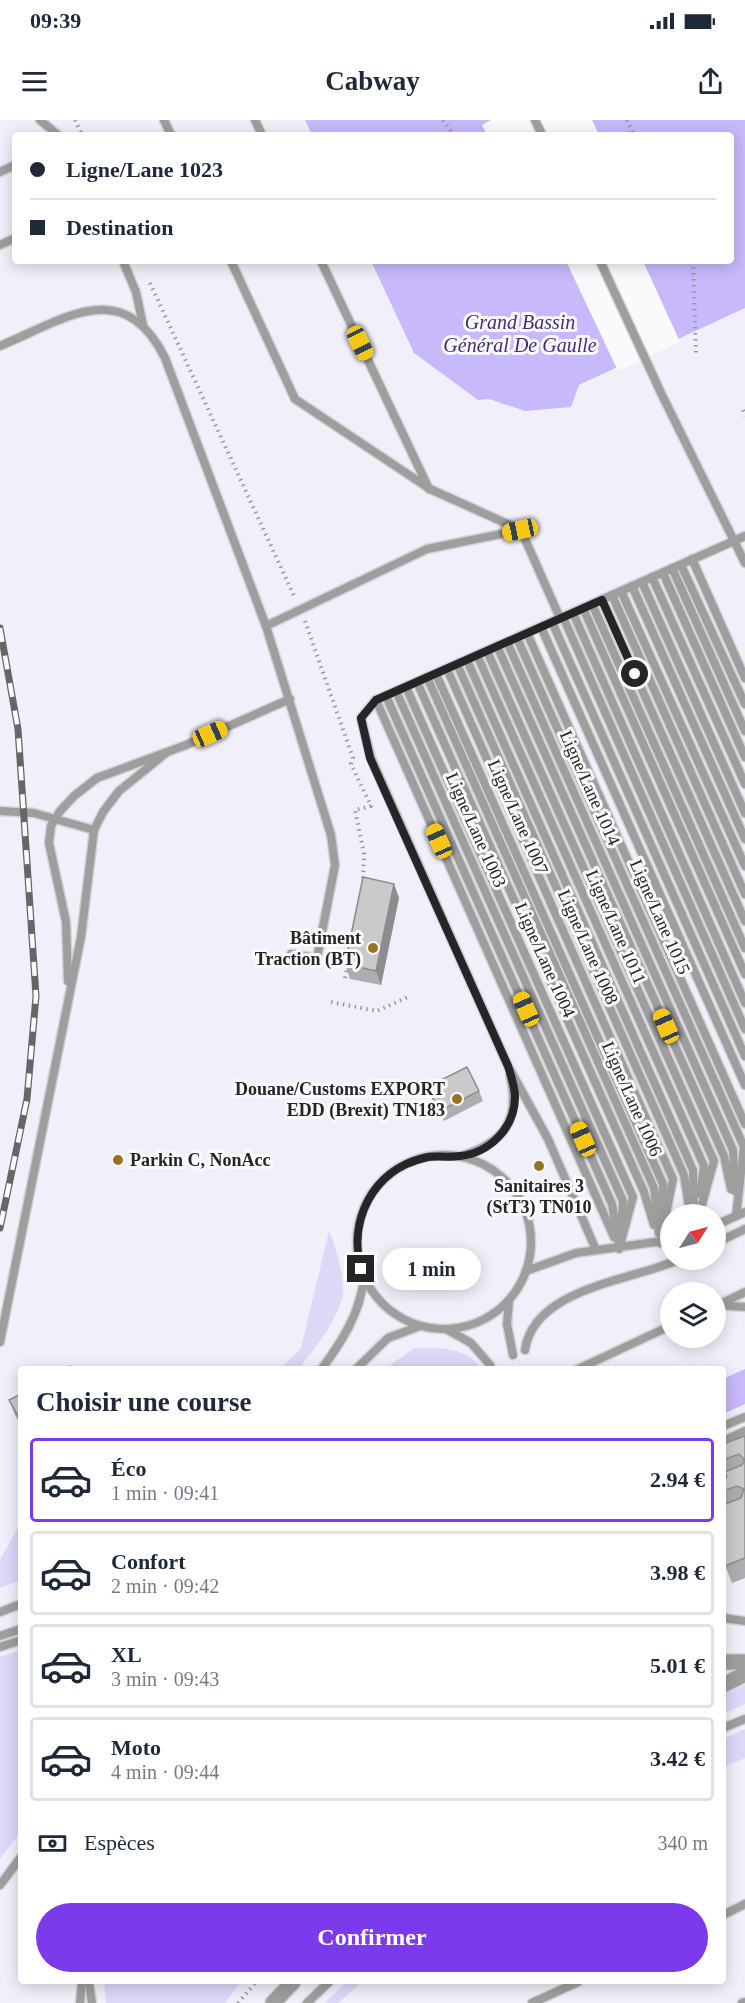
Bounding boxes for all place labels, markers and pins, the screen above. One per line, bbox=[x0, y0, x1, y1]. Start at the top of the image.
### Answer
place label: Bâtiment Traction (BT) bbox=[255, 928, 361, 970]
marker: Bâtiment Traction (BT) bbox=[366, 941, 380, 955]
place label: Douane/Customs EXPORT EDD (Brexit) TN183 bbox=[235, 1079, 445, 1121]
marker: Douane/Customs EXPORT EDD (Brexit) TN183 bbox=[450, 1092, 464, 1106]
place label: Parkin C, NonAcc bbox=[130, 1150, 271, 1170]
marker: Parkin C, NonAcc bbox=[111, 1153, 125, 1167]
marker: Sanitaires 3 (StT3) TN010 bbox=[532, 1159, 546, 1173]
place label: Sanitaires 3 (StT3) TN010 bbox=[486, 1176, 592, 1218]

